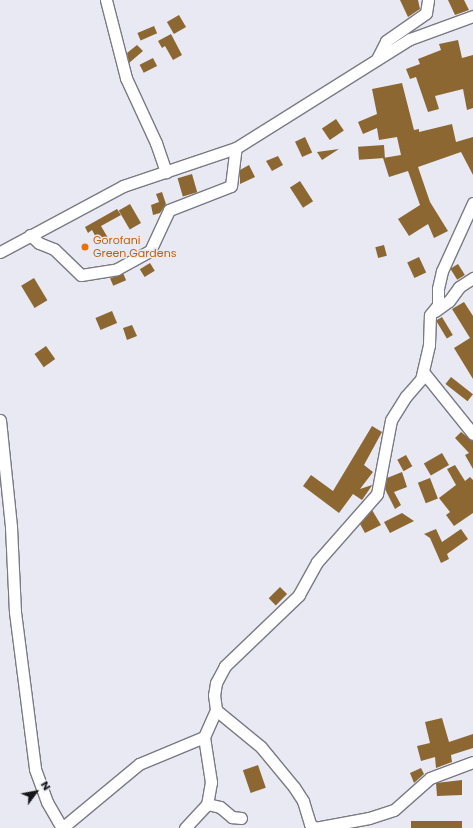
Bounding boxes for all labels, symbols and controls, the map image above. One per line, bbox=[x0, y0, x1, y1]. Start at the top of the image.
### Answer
place label: Gorofani Green Gardens bbox=[93, 234, 176, 260]
marker: Gorofani Green Gardens bbox=[80, 242, 90, 252]
north arrow bbox=[16, 772, 56, 812]
text: N bbox=[37, 778, 55, 793]

